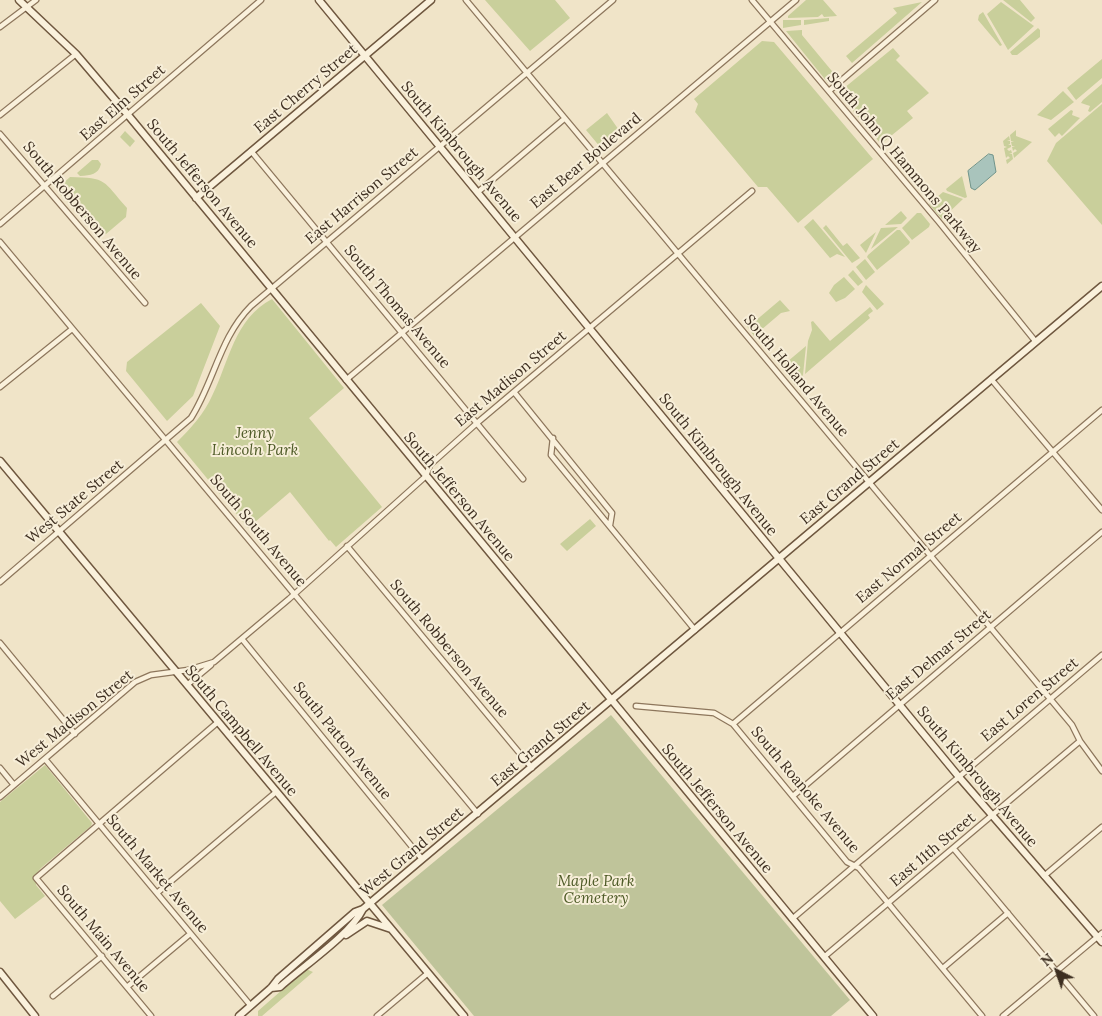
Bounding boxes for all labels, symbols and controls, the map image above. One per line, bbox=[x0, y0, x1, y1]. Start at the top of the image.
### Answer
street label: East Cherry Street bbox=[251, 41, 361, 137]
street label: East Elm Street bbox=[77, 61, 169, 145]
street label: South John Q Hammons Parkway bbox=[823, 69, 985, 257]
street label: South Kimbrough Avenue bbox=[397, 78, 525, 226]
street label: East Bear Boulevard bbox=[527, 109, 645, 213]
street label: South Jefferson Avenue bbox=[143, 116, 261, 252]
street label: South Robberson Avenue bbox=[19, 138, 145, 284]
street label: East Harrison Street bbox=[302, 144, 422, 248]
street label: South Thomas Avenue bbox=[340, 242, 454, 372]
street label: South Holland Avenue bbox=[740, 311, 852, 441]
street label: East Madison Street bbox=[452, 327, 570, 431]
street label: South Kimbrough Avenue bbox=[655, 390, 781, 540]
park label: Jenny Lincoln Park bbox=[212, 425, 298, 460]
street label: South Jefferson Avenue bbox=[400, 429, 518, 565]
street label: East Grand Street bbox=[797, 435, 903, 529]
street label: West State Street bbox=[23, 456, 127, 548]
street label: South South Avenue bbox=[206, 471, 310, 591]
street label: East Normal Street bbox=[853, 509, 965, 607]
street label: South Robberson Avenue bbox=[386, 576, 512, 722]
street label: East Delmar Street bbox=[883, 606, 995, 704]
street label: East Loren Street bbox=[978, 654, 1082, 746]
street label: South Campbell Avenue bbox=[181, 662, 301, 800]
street label: West Madison Street bbox=[13, 666, 137, 772]
street label: South Patton Avenue bbox=[289, 679, 395, 803]
street label: East Grand Street bbox=[488, 697, 594, 791]
street label: South Kimbrough Avenue bbox=[913, 703, 1041, 851]
street label: South Roanoke Avenue bbox=[747, 723, 863, 857]
street label: South Jefferson Avenue bbox=[658, 741, 776, 877]
street label: West Grand Street bbox=[357, 804, 467, 900]
street label: East 11th Street bbox=[887, 809, 979, 891]
street label: South Market Avenue bbox=[102, 811, 212, 937]
park label: Maple Park Cemetery bbox=[557, 873, 635, 908]
street label: South Main Avenue bbox=[53, 882, 153, 996]
north arrow bbox=[1032, 946, 1082, 996]
text: N bbox=[1037, 949, 1057, 970]

